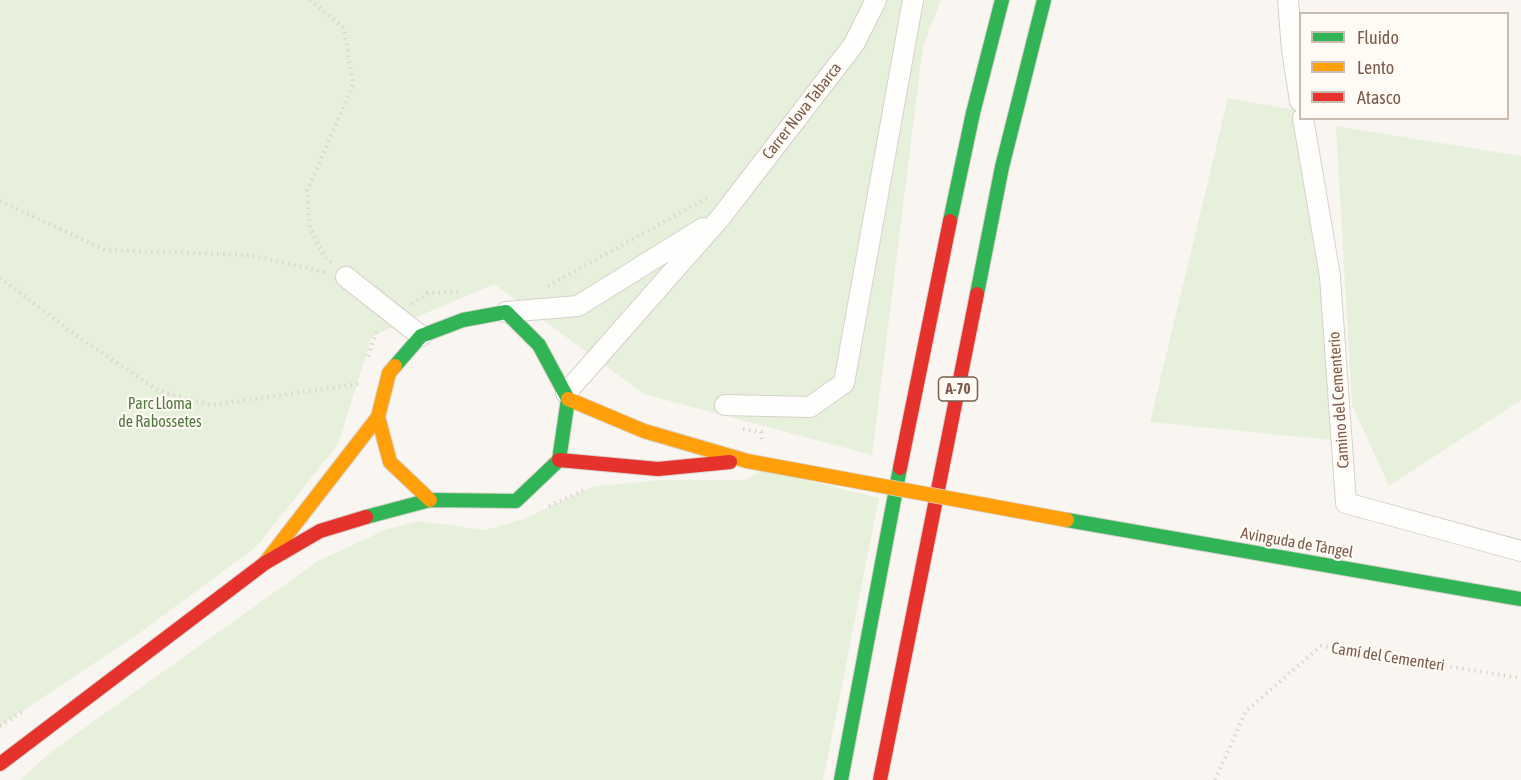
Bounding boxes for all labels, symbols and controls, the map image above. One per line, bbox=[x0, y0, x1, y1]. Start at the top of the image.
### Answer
legend bbox=[1299, 12, 1509, 120]
text: Fluido bbox=[1357, 27, 1399, 48]
text: Lento bbox=[1357, 57, 1394, 78]
street label: Carrer Nova Tabarca bbox=[758, 59, 846, 163]
text: Atasco bbox=[1357, 87, 1401, 108]
street label: Camino del Cementerio bbox=[1325, 331, 1353, 469]
road number: A-70 bbox=[938, 377, 978, 401]
park label: Parc Lloma de Rabossetes bbox=[118, 394, 202, 432]
street label: Avinguda de Tàngel bbox=[1239, 524, 1355, 562]
street label: Camí del Cementeri bbox=[1330, 639, 1446, 675]

